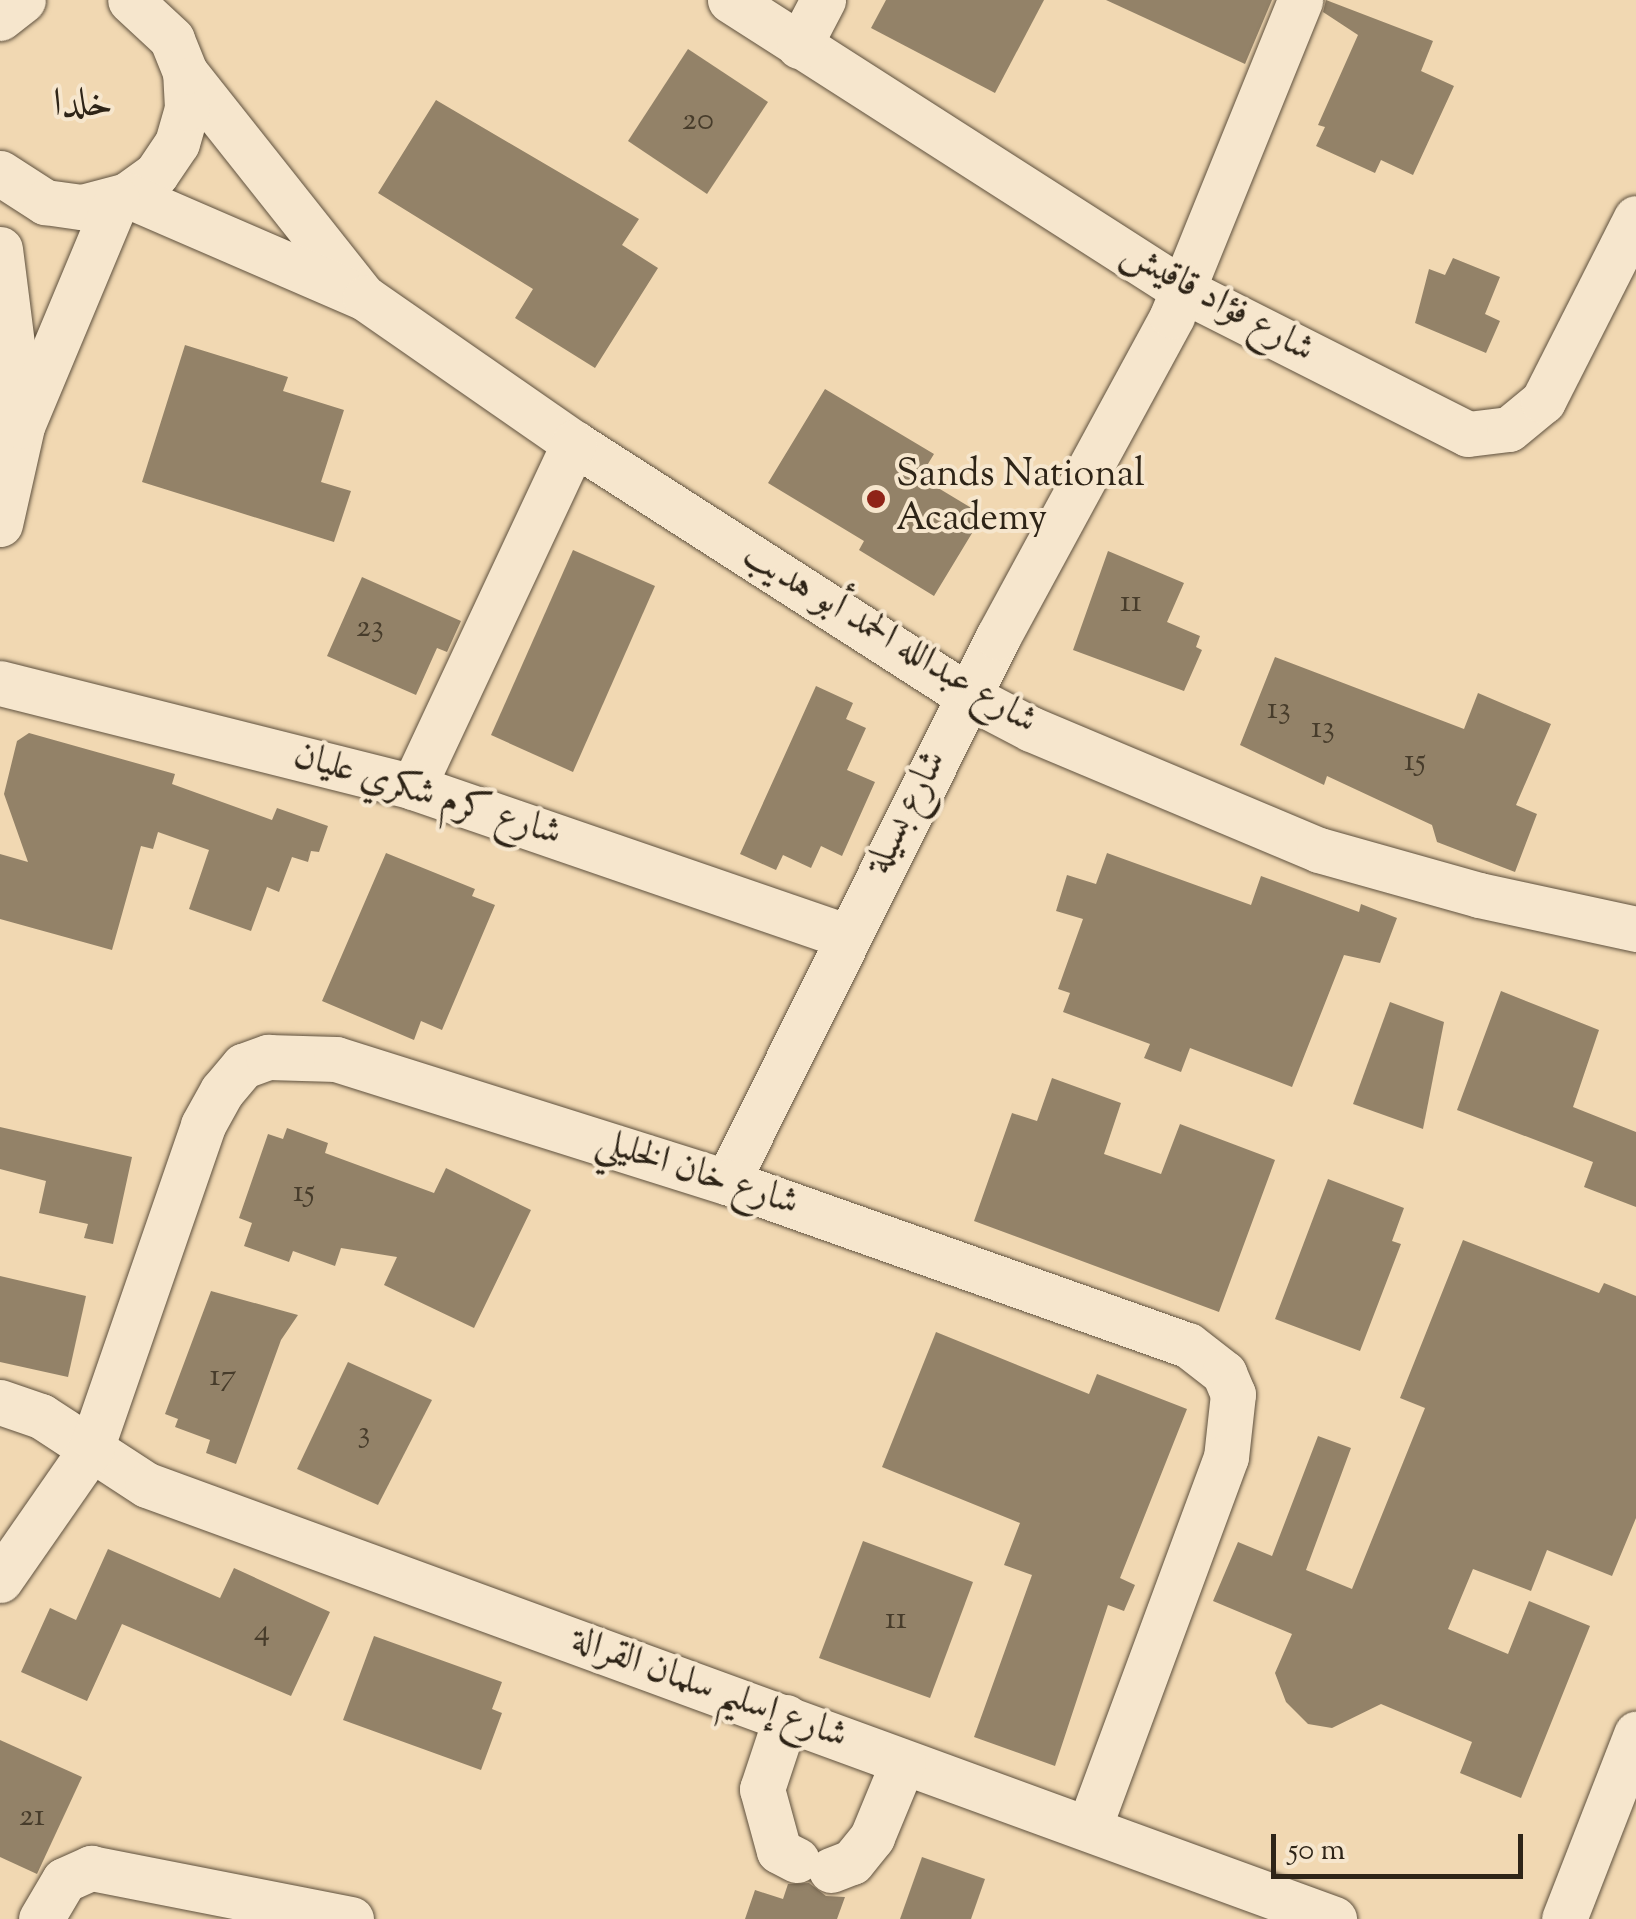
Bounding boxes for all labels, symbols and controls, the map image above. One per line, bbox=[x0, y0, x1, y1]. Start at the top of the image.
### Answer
district label: خلدا bbox=[53, 82, 113, 130]
house number: 20 bbox=[682, 102, 714, 140]
street label: شارع فؤاد قاقيش bbox=[1113, 231, 1321, 375]
place label: Sands National Academy bbox=[896, 454, 1145, 544]
marker: Sands National Academy bbox=[865, 488, 887, 510]
street label: شارع عبدالله الحمد أبو هديب bbox=[734, 534, 1044, 746]
house number: 11 bbox=[1120, 584, 1142, 622]
house number: 23 bbox=[356, 609, 384, 647]
house number: 13 bbox=[1267, 691, 1291, 729]
house number: 13 bbox=[1311, 710, 1335, 748]
street label: شارع كرم شكري عليان bbox=[288, 734, 566, 858]
street label: شارع بسيلة bbox=[858, 743, 958, 883]
house number: 15 bbox=[1404, 743, 1426, 781]
street label: شارع خان الخليلي bbox=[590, 1120, 804, 1228]
house number: 15 bbox=[293, 1174, 315, 1212]
house number: 17 bbox=[210, 1358, 236, 1396]
house number: 3 bbox=[358, 1415, 370, 1453]
house number: 11 bbox=[885, 1601, 907, 1639]
house number: 4 bbox=[254, 1613, 270, 1651]
street label: شارع إسليم سلمان القرالة bbox=[565, 1619, 853, 1761]
house number: 21 bbox=[19, 1798, 45, 1836]
scale bar bbox=[1276, 1814, 1528, 1876]
text: 50 m bbox=[1288, 1830, 1345, 1873]

